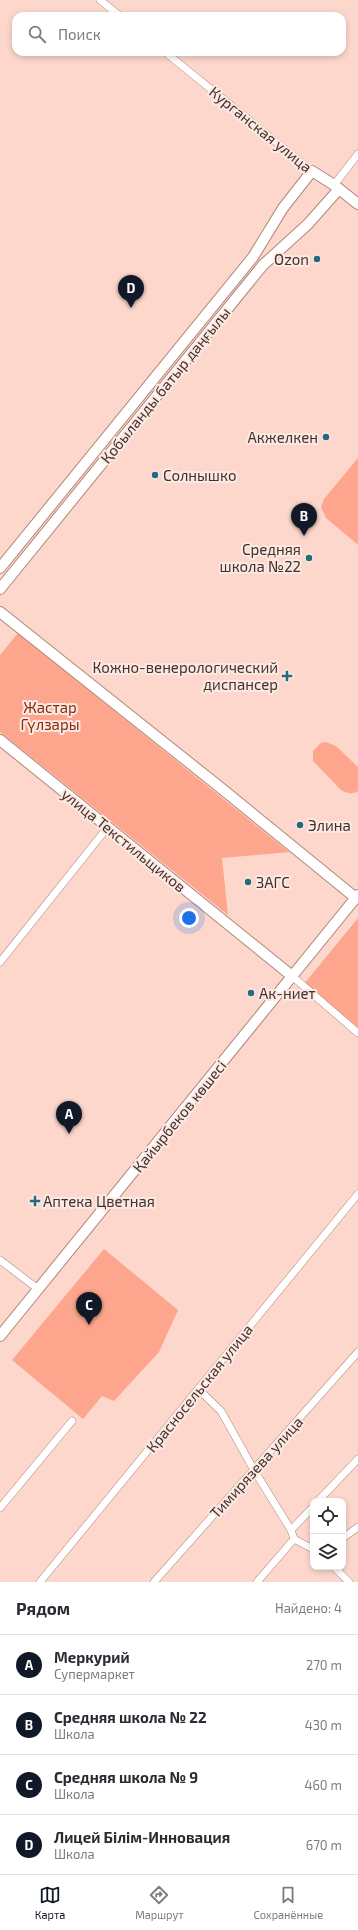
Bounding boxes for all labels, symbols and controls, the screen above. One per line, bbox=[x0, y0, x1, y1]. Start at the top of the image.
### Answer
search box bbox=[12, 12, 346, 56]
icon: search bbox=[26, 23, 48, 45]
text: Поиск bbox=[58, 25, 101, 43]
street label: Курганская улица bbox=[206, 82, 316, 177]
place label: Ozon bbox=[274, 250, 309, 268]
marker: Ozon bbox=[312, 254, 322, 264]
pin: D bbox=[118, 275, 144, 308]
street label: Қобыланды батыр даңғылы bbox=[96, 303, 234, 467]
place label: Акжелкен bbox=[248, 428, 318, 446]
marker: Акжелкен bbox=[321, 432, 331, 442]
place label: Солнышко bbox=[163, 466, 237, 484]
marker: Солнышко bbox=[150, 470, 160, 480]
pin: B bbox=[291, 503, 317, 536]
place label: Средняя школа №22 bbox=[220, 540, 301, 575]
marker: Средняя школа №22 bbox=[304, 553, 314, 563]
place label: Кожно-венерологический диспансер bbox=[92, 658, 278, 693]
marker: Кожно-венерологический диспансер bbox=[281, 670, 293, 682]
park label: Жастар Гүлзары bbox=[21, 698, 79, 733]
street label: улица Текстильщиков bbox=[58, 784, 190, 896]
place label: Элина bbox=[308, 816, 351, 834]
marker: Элина bbox=[295, 820, 305, 830]
place label: ЗАГС bbox=[256, 873, 290, 891]
marker: ЗАГС bbox=[243, 877, 253, 887]
your location bbox=[179, 908, 199, 928]
place label: Ак-ниет bbox=[259, 984, 316, 1002]
marker: Ак-ниет bbox=[246, 988, 256, 998]
street label: Қайырбеков көшесі bbox=[128, 1056, 230, 1176]
pin: A bbox=[56, 1101, 82, 1134]
place label: Аптека Цветная bbox=[43, 1192, 155, 1210]
marker: Аптека Цветная bbox=[30, 1196, 40, 1206]
pin: C bbox=[76, 1292, 102, 1325]
street label: Красносельская улица bbox=[142, 1320, 257, 1456]
street label: Тимирязева улица bbox=[206, 1412, 307, 1522]
map controls bbox=[310, 1498, 346, 1570]
button: locate bbox=[310, 1498, 346, 1534]
button: layers bbox=[310, 1534, 346, 1570]
text: Рядом bbox=[16, 1598, 70, 1618]
text: Найдено: 4 bbox=[275, 1600, 342, 1616]
text: Меркурий bbox=[54, 1648, 130, 1666]
text: A bbox=[25, 1657, 33, 1673]
text: 270 m bbox=[306, 1657, 342, 1673]
text: Супермаркет bbox=[54, 1666, 135, 1682]
text: Средняя школа № 22 bbox=[54, 1708, 207, 1726]
text: B bbox=[25, 1717, 33, 1733]
text: 430 m bbox=[305, 1717, 342, 1733]
text: Школа bbox=[54, 1726, 95, 1742]
text: Средняя школа № 9 bbox=[54, 1768, 198, 1786]
text: C bbox=[25, 1777, 33, 1793]
text: 460 m bbox=[304, 1777, 342, 1793]
text: Школа bbox=[54, 1786, 95, 1802]
text: Лицей Білім-Инновация bbox=[54, 1828, 230, 1846]
text: D bbox=[25, 1837, 33, 1853]
text: 670 m bbox=[306, 1837, 342, 1853]
text: Школа bbox=[54, 1846, 95, 1862]
tab: Карта bbox=[35, 1884, 65, 1921]
tab: Маршрут bbox=[135, 1884, 184, 1921]
tab: Сохранённые bbox=[253, 1884, 323, 1921]

